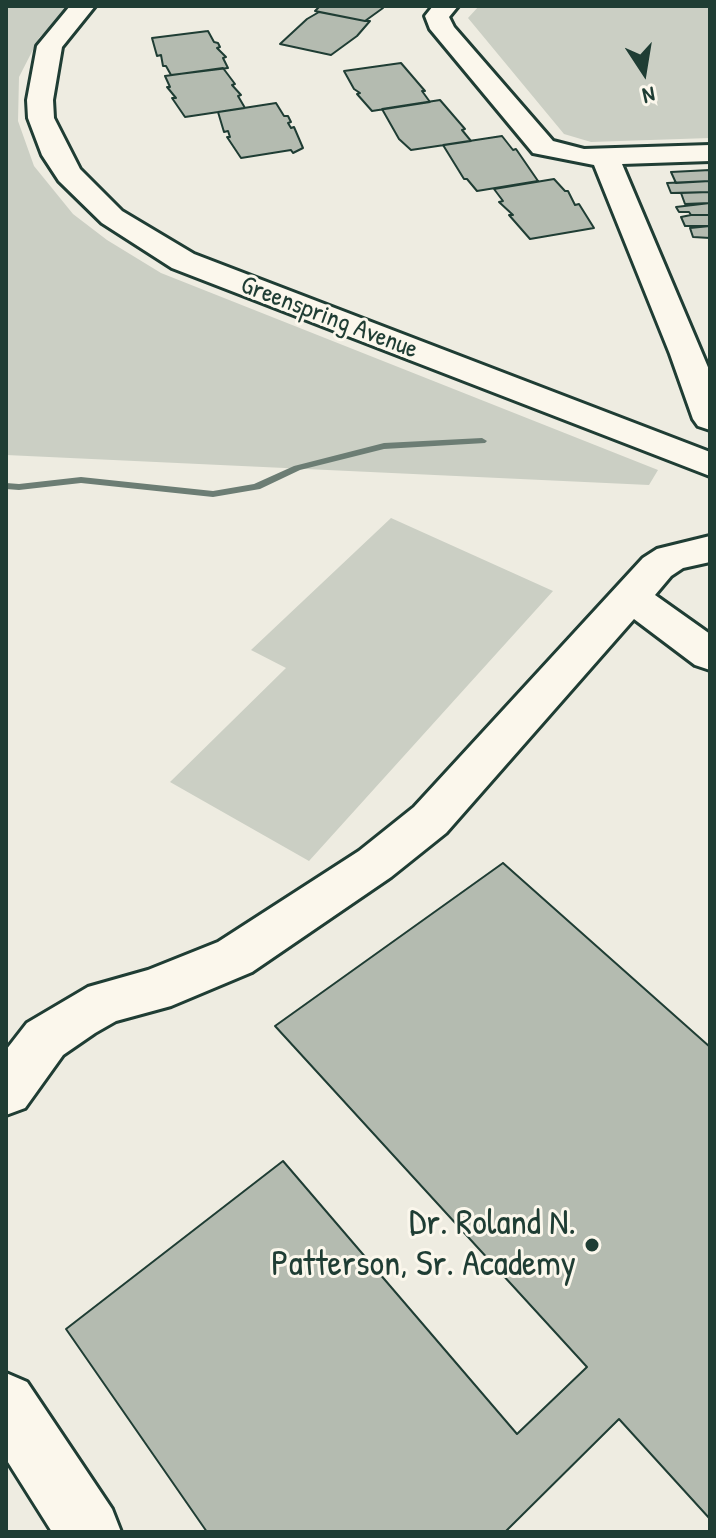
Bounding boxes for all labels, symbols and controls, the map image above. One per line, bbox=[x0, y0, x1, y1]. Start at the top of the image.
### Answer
north arrow bbox=[604, 32, 684, 112]
text: N bbox=[640, 80, 658, 111]
street label: Greenspring Avenue bbox=[236, 270, 422, 366]
place label: Dr. Roland N. Patterson, Sr. Academy bbox=[271, 1202, 576, 1287]
marker: Dr. Roland N. Patterson, Sr. Academy bbox=[583, 1236, 601, 1254]

